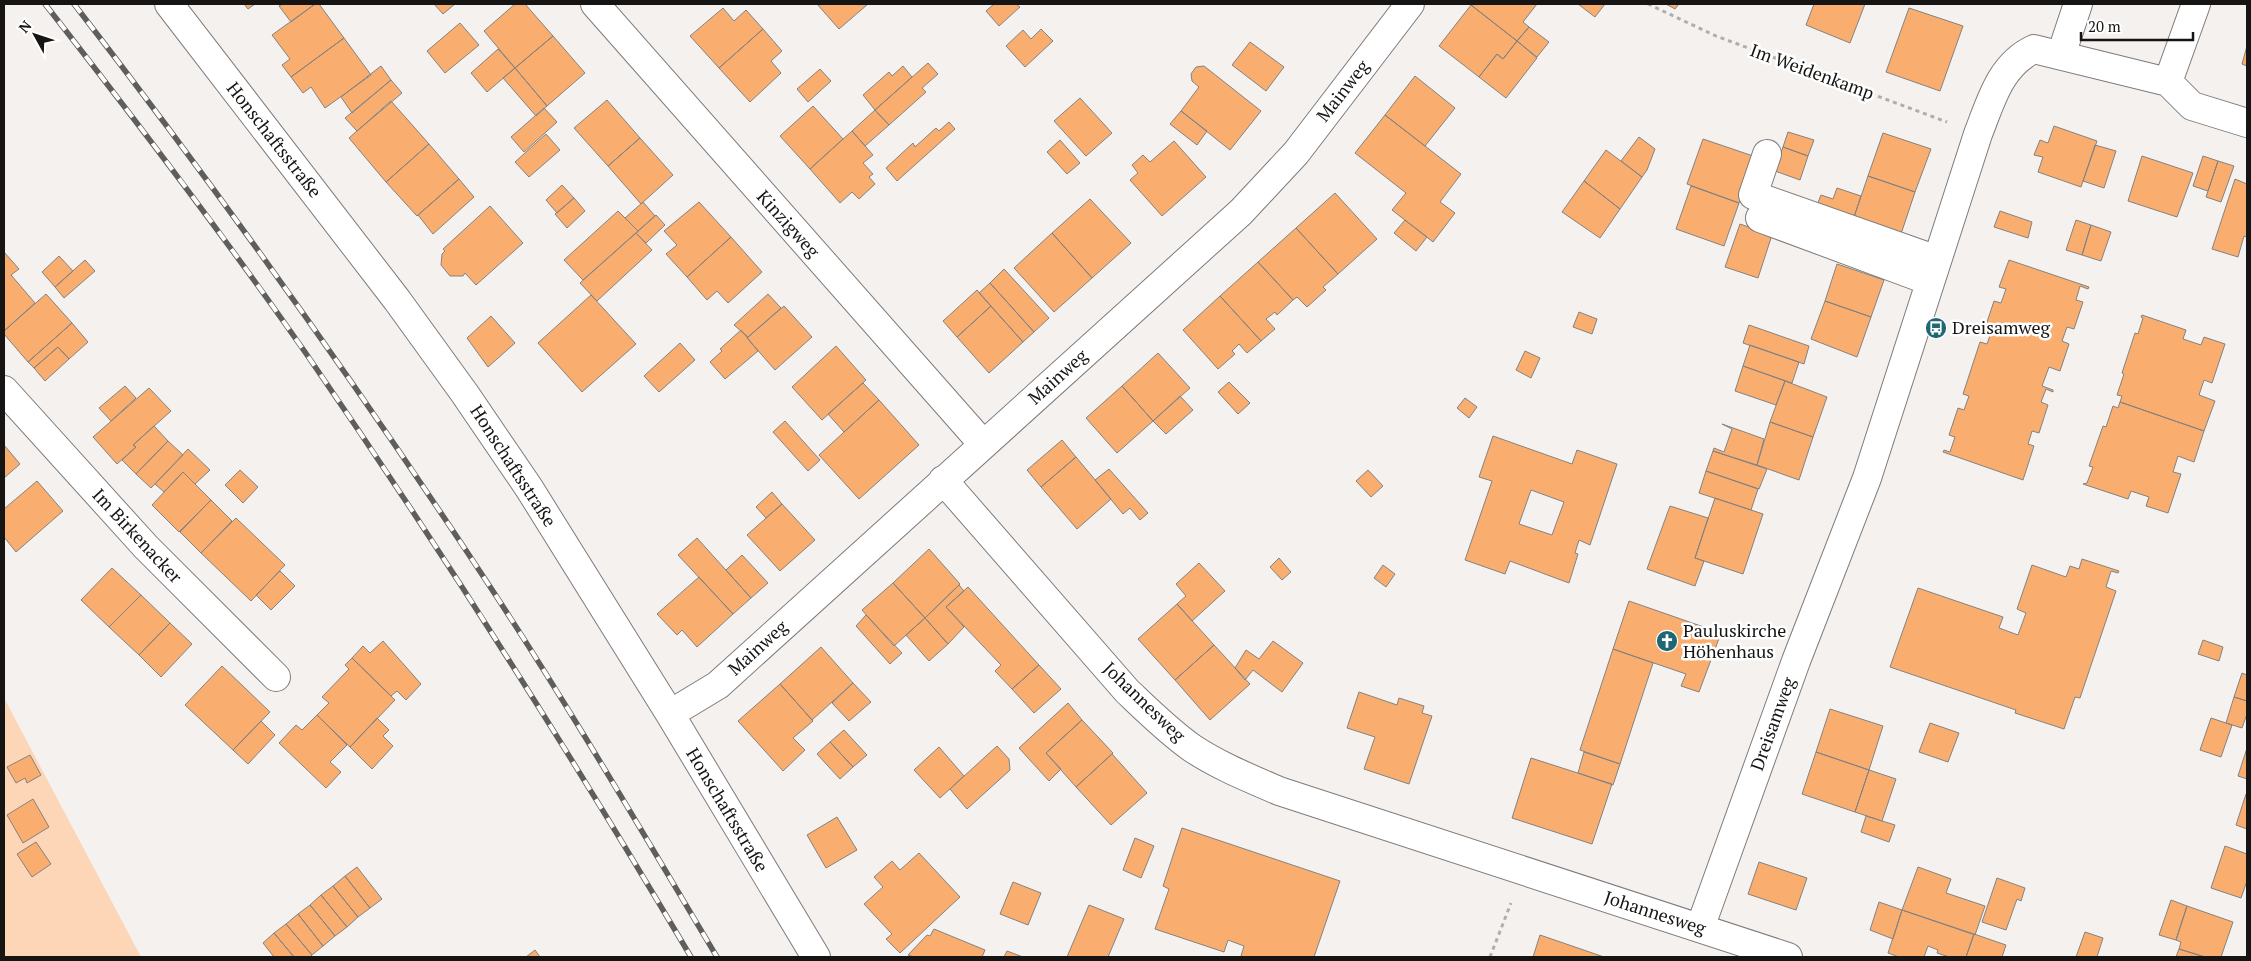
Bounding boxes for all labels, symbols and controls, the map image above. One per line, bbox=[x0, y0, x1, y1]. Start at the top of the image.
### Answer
north arrow bbox=[10, 10, 60, 60]
scale bar bbox=[2081, 10, 2194, 42]
text: N bbox=[14, 16, 36, 36]
text: 20 m bbox=[2088, 16, 2121, 36]
street label: Im Weidenkamp bbox=[1747, 38, 1878, 105]
street label: Mainweg bbox=[1311, 54, 1374, 126]
street label: Honschaftsstraße bbox=[222, 76, 328, 202]
street label: Kinzigweg bbox=[752, 185, 826, 263]
place label: Dreisamweg bbox=[1952, 315, 2050, 339]
bus stop icon: Dreisamweg bbox=[1924, 316, 1948, 340]
street label: Mainweg bbox=[1022, 343, 1093, 409]
street label: Honschaftsstraße bbox=[465, 400, 562, 531]
street label: Im Birkenacker bbox=[88, 483, 188, 588]
street label: Mainweg bbox=[722, 614, 793, 680]
place label: Pauluskirche Höhenhaus bbox=[1683, 618, 1786, 663]
church icon: Pauluskirche Höhenhaus bbox=[1655, 629, 1679, 653]
street label: Johannesweg bbox=[1098, 656, 1191, 747]
street label: Dreisamweg bbox=[1744, 673, 1800, 774]
street label: Honschaftsstraße bbox=[681, 743, 774, 876]
street label: Johannesweg bbox=[1601, 884, 1710, 940]

